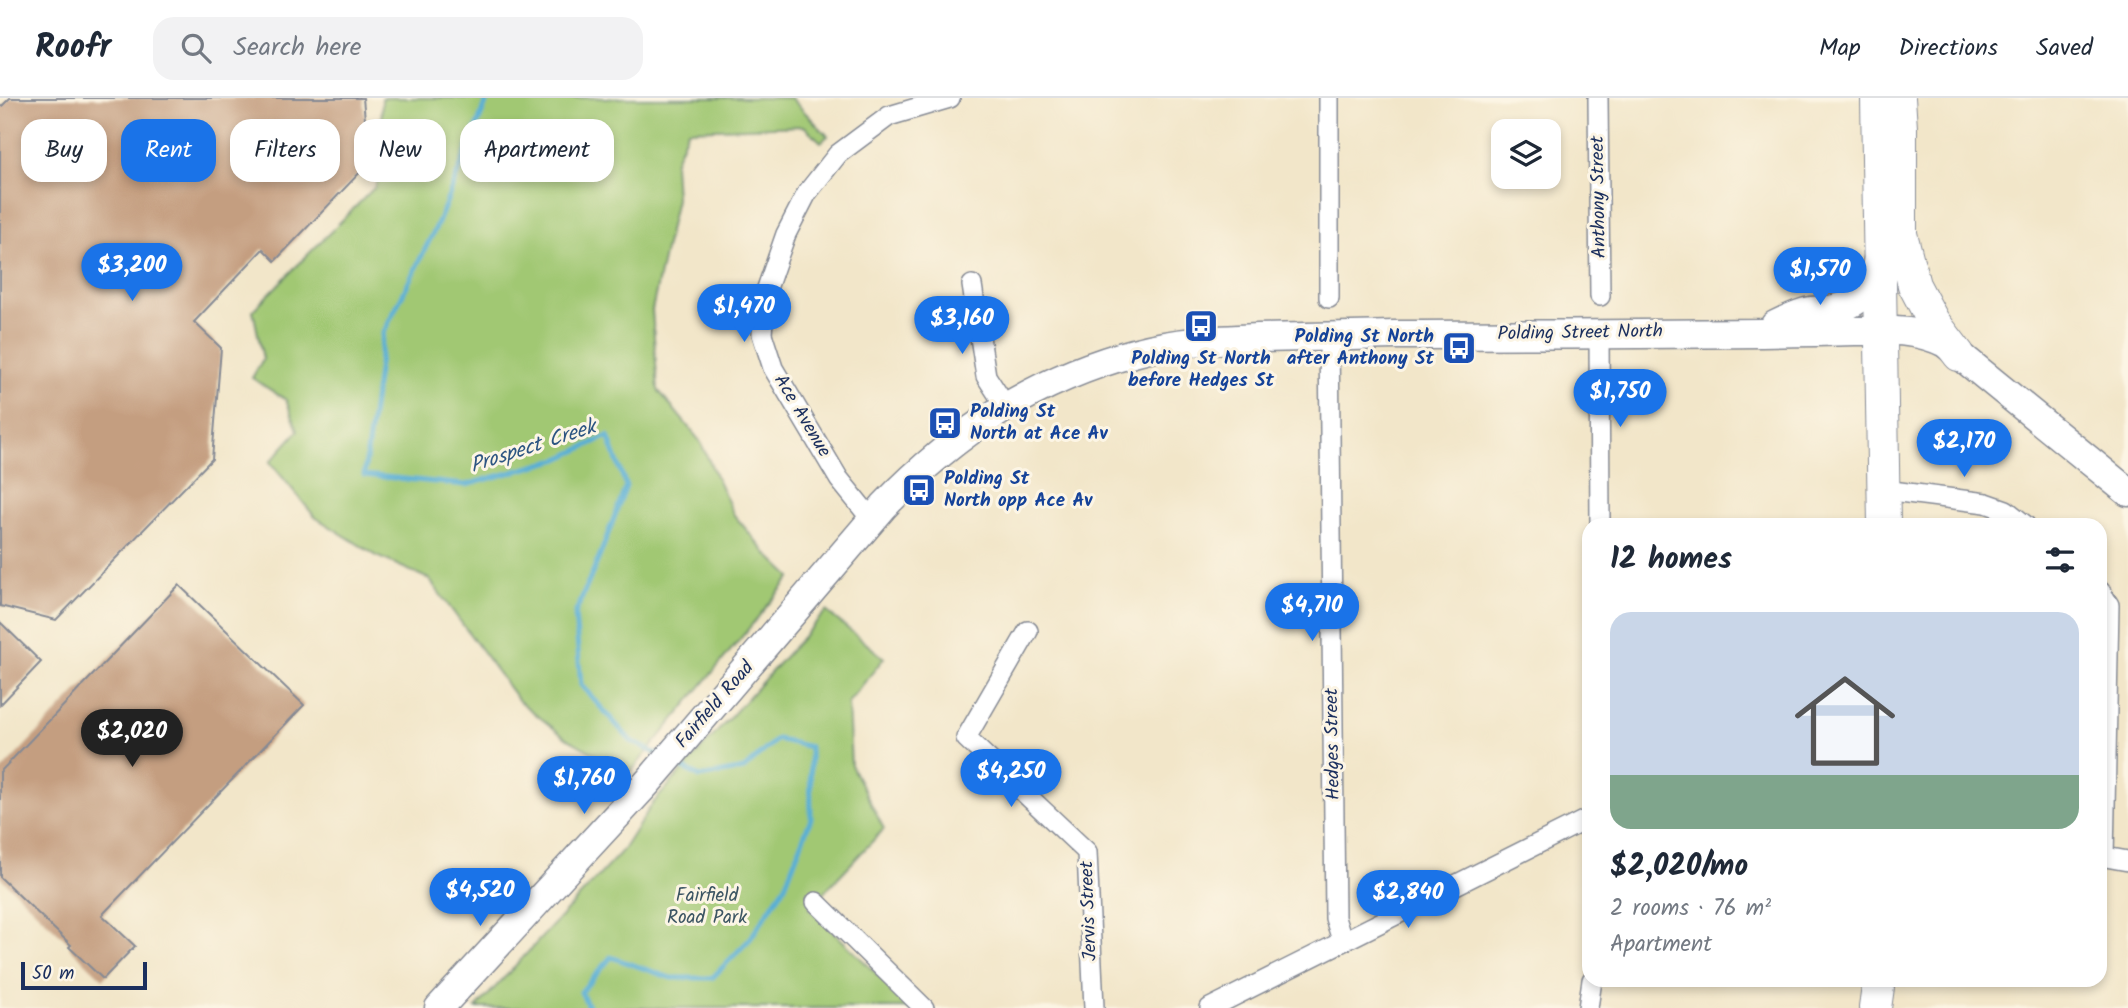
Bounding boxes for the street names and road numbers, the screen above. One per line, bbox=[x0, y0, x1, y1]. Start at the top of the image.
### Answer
street label: Anthony Street bbox=[1583, 135, 1615, 259]
street label: Polding Street North bbox=[1497, 317, 1663, 349]
street label: Ace Avenue bbox=[765, 369, 839, 464]
street label: Fairfield Road bbox=[668, 654, 762, 756]
street label: Hedges Street bbox=[1317, 687, 1349, 800]
street label: Jervis Street bbox=[1072, 860, 1106, 962]

